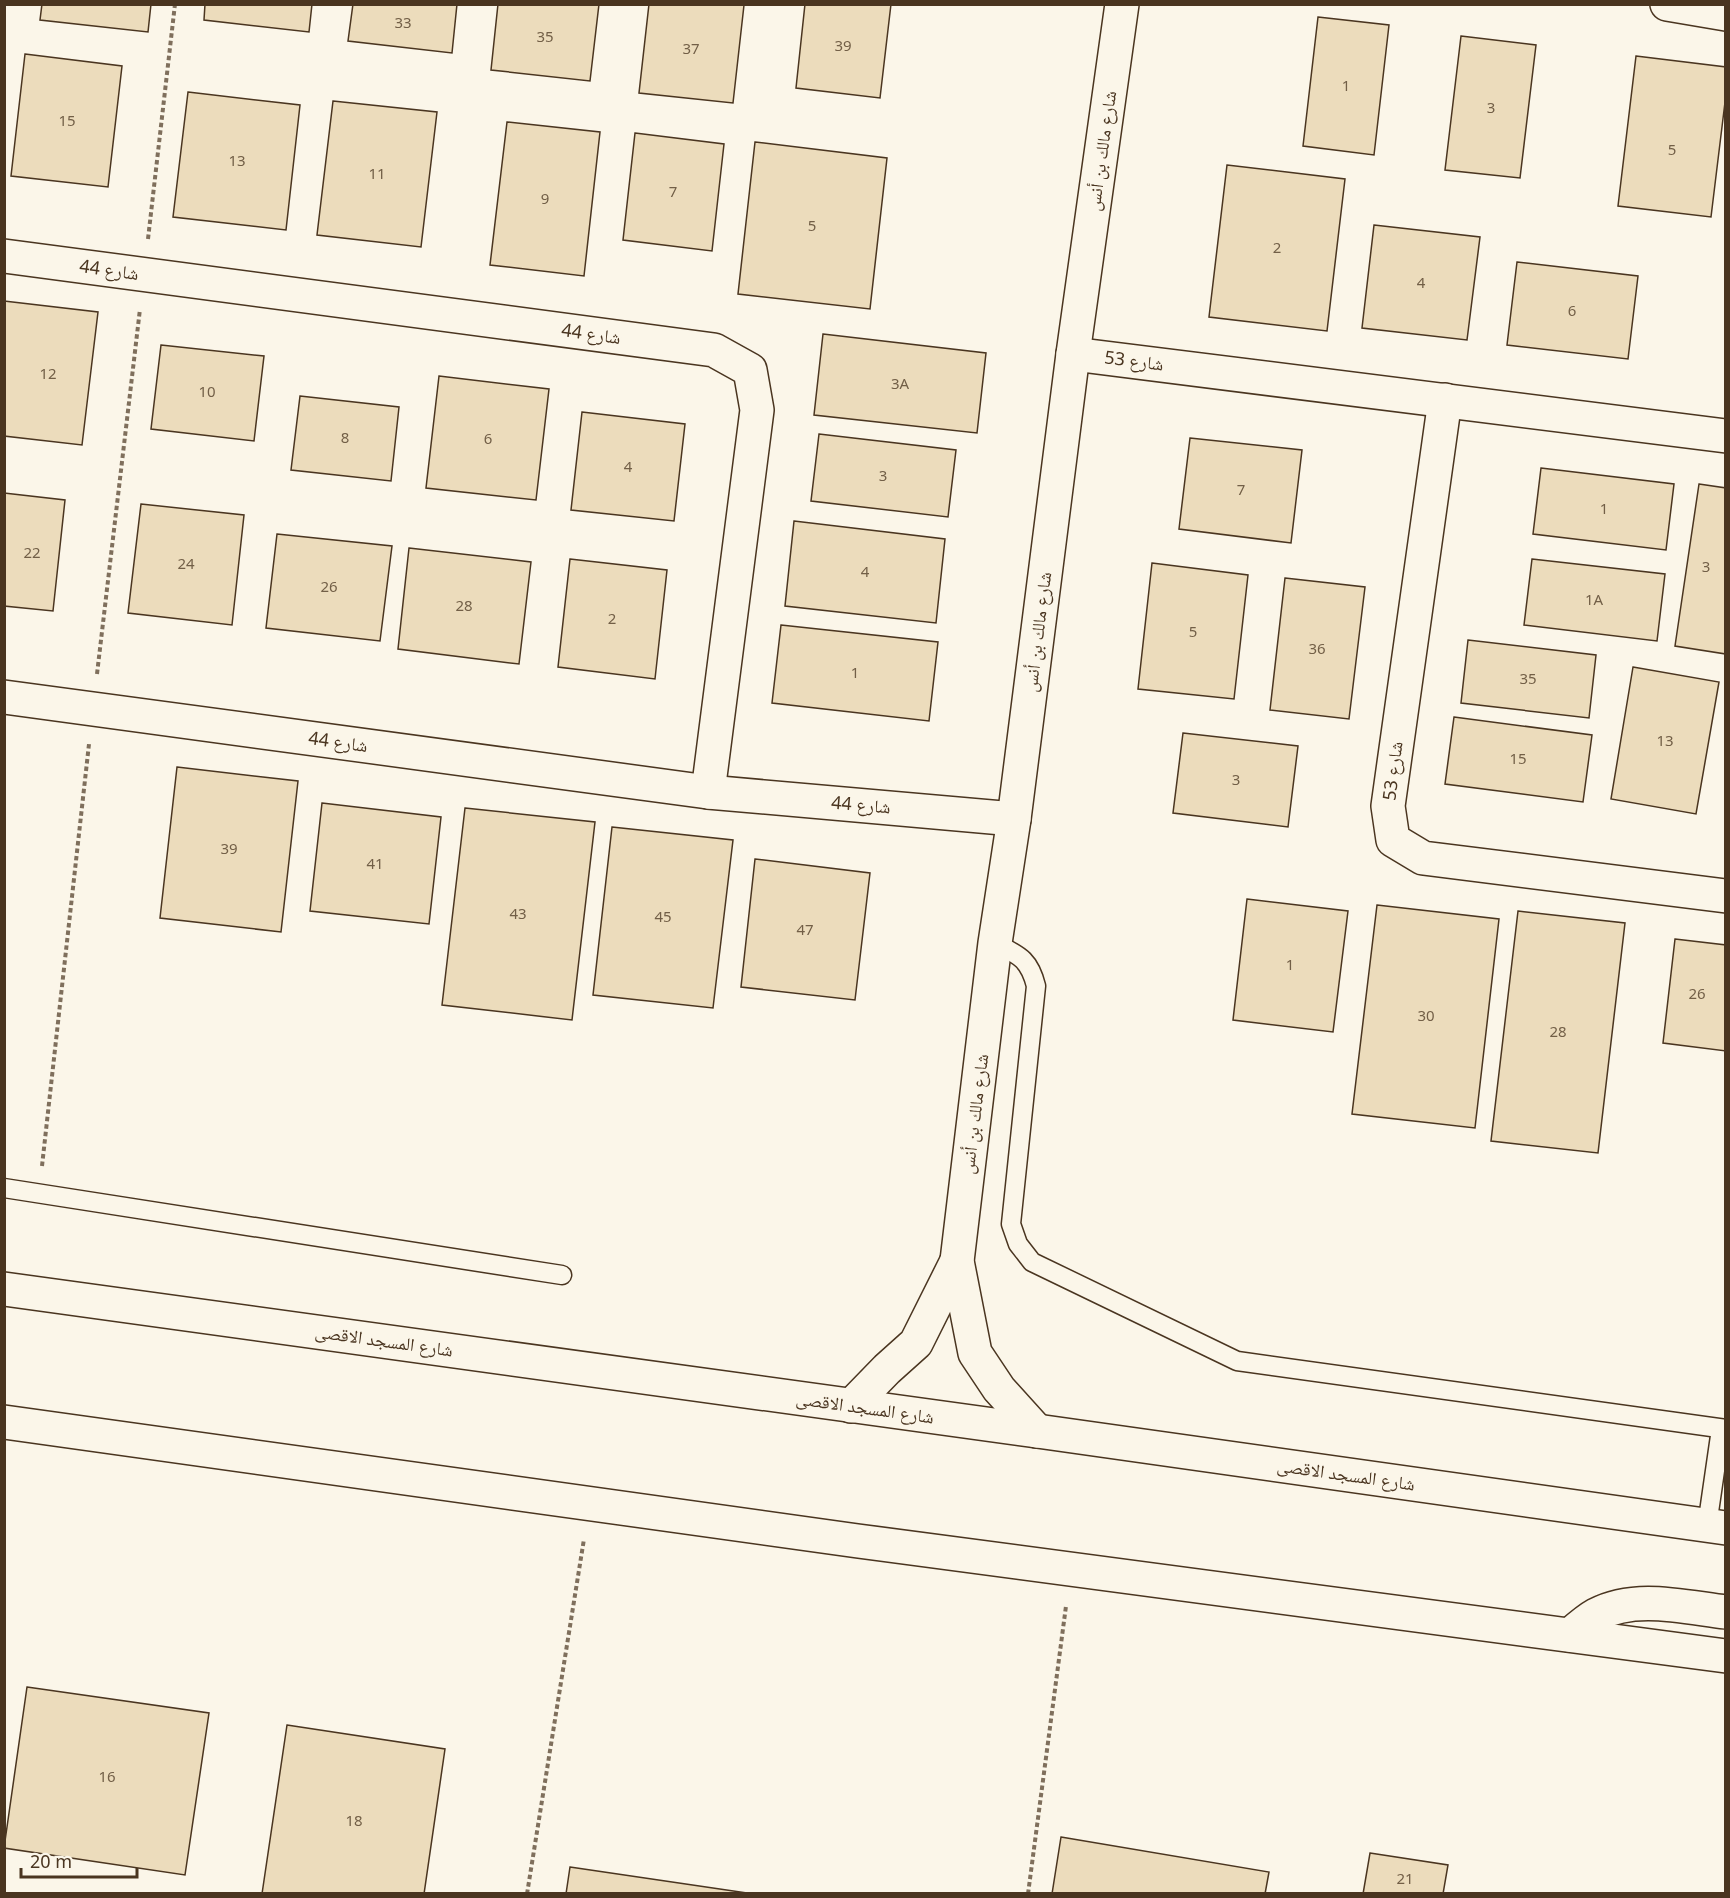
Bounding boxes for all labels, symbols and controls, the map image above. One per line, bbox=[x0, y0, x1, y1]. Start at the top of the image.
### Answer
house number: 33 bbox=[394, 12, 412, 32]
house number: 35 bbox=[536, 26, 554, 46]
house number: 39 bbox=[834, 35, 852, 55]
house number: 37 bbox=[682, 38, 700, 58]
house number: 1 bbox=[1342, 75, 1350, 95]
street label: شارع مالك بن أنس bbox=[1081, 89, 1121, 212]
house number: 3 bbox=[1487, 97, 1495, 117]
house number: 15 bbox=[58, 110, 76, 130]
house number: 5 bbox=[1668, 139, 1676, 159]
house number: 13 bbox=[228, 150, 246, 170]
house number: 11 bbox=[368, 163, 386, 183]
house number: 7 bbox=[669, 181, 677, 201]
house number: 9 bbox=[541, 188, 549, 208]
house number: 5 bbox=[808, 215, 816, 235]
house number: 2 bbox=[1273, 237, 1281, 257]
street label: شارع 44 bbox=[78, 253, 140, 285]
house number: 4 bbox=[1417, 272, 1426, 292]
house number: 6 bbox=[1568, 300, 1576, 320]
street label: شارع 44 bbox=[560, 317, 622, 349]
street label: شارع 53 bbox=[1103, 344, 1165, 376]
house number: 12 bbox=[39, 363, 57, 383]
house number: 3A bbox=[891, 373, 909, 393]
house number: 10 bbox=[198, 381, 216, 401]
house number: 8 bbox=[341, 427, 349, 447]
house number: 6 bbox=[484, 428, 492, 448]
house number: 4 bbox=[624, 456, 633, 476]
house number: 3 bbox=[879, 465, 887, 485]
house number: 7 bbox=[1237, 479, 1245, 499]
house number: 1 bbox=[1600, 498, 1608, 518]
house number: 22 bbox=[23, 542, 41, 562]
house number: 24 bbox=[177, 553, 195, 573]
house number: 3 bbox=[1702, 556, 1710, 576]
house number: 4 bbox=[861, 561, 870, 581]
street label: شارع مالك بن أنس bbox=[1018, 570, 1056, 693]
house number: 26 bbox=[320, 576, 338, 596]
house number: 1A bbox=[1585, 589, 1603, 609]
house number: 28 bbox=[455, 595, 473, 615]
house number: 2 bbox=[608, 608, 616, 628]
house number: 5 bbox=[1189, 621, 1197, 641]
house number: 36 bbox=[1308, 638, 1326, 658]
house number: 1 bbox=[851, 662, 859, 682]
house number: 35 bbox=[1519, 668, 1537, 688]
street label: شارع 44 bbox=[307, 725, 369, 757]
house number: 13 bbox=[1656, 730, 1674, 750]
street label: شارع 53 bbox=[1376, 740, 1408, 802]
house number: 15 bbox=[1509, 748, 1527, 768]
house number: 3 bbox=[1232, 769, 1240, 789]
street label: شارع 44 bbox=[830, 789, 892, 819]
house number: 39 bbox=[220, 838, 238, 858]
house number: 41 bbox=[366, 853, 384, 873]
house number: 43 bbox=[509, 903, 527, 923]
house number: 45 bbox=[654, 906, 672, 926]
house number: 47 bbox=[796, 919, 814, 939]
house number: 1 bbox=[1286, 954, 1294, 974]
house number: 26 bbox=[1688, 983, 1706, 1003]
house number: 30 bbox=[1417, 1005, 1435, 1025]
house number: 28 bbox=[1549, 1021, 1567, 1041]
street label: شارع مالك بن أنس bbox=[955, 1052, 993, 1175]
street label: شارع المسجد الاقصى bbox=[314, 1318, 455, 1362]
street label: شارع المسجد الاقصى bbox=[795, 1385, 936, 1429]
street label: شارع المسجد الاقصى bbox=[1276, 1452, 1417, 1496]
house number: 16 bbox=[98, 1766, 116, 1786]
house number: 18 bbox=[345, 1810, 363, 1830]
scale bar bbox=[21, 1841, 136, 1879]
text: 20 m bbox=[30, 1849, 72, 1873]
house number: 21 bbox=[1396, 1868, 1414, 1888]

